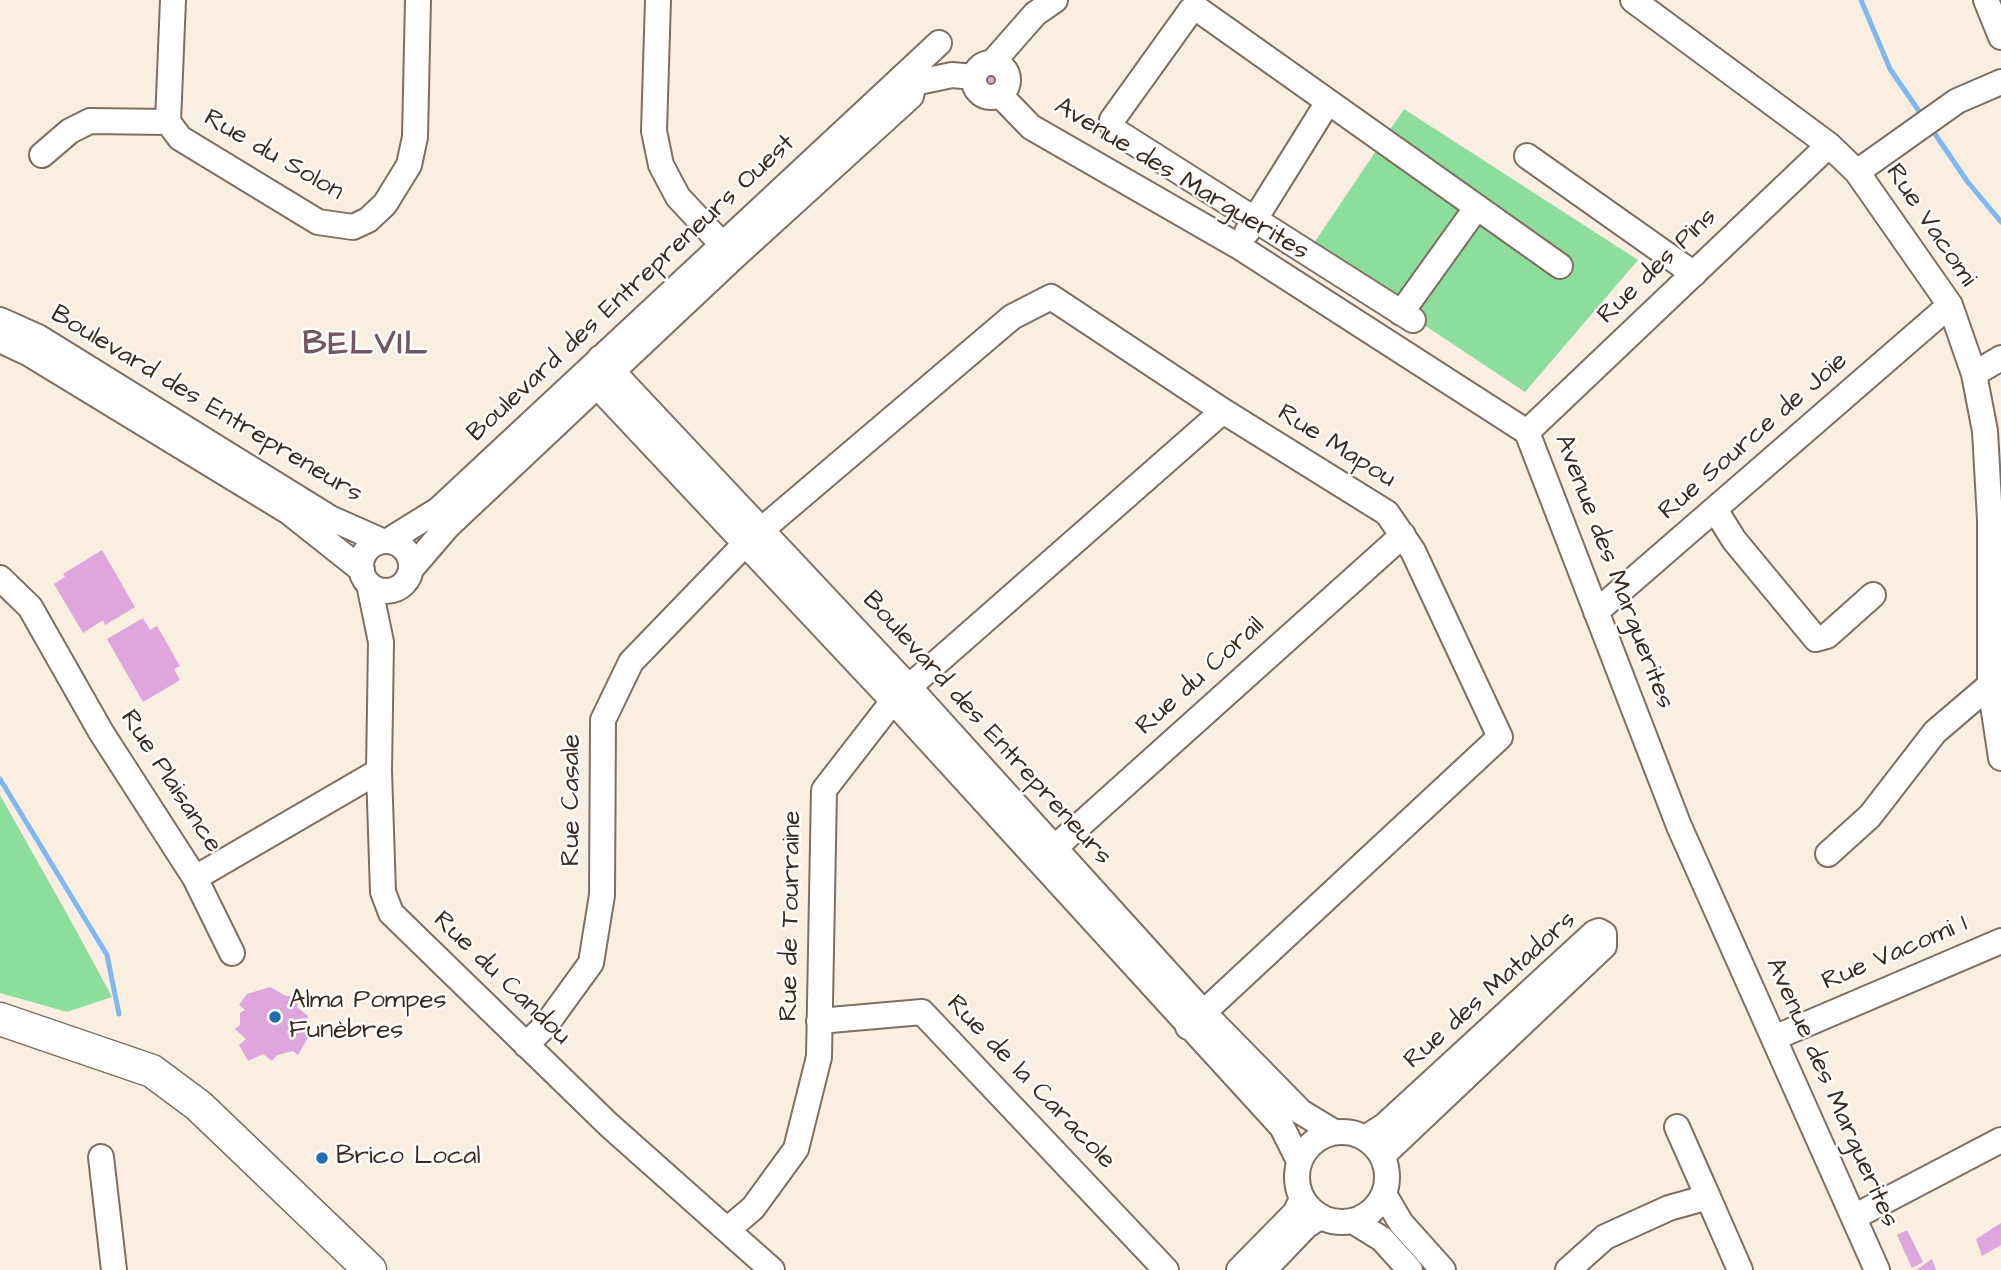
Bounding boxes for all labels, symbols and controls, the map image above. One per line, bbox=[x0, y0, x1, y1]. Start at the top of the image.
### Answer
street label: Avenue des Marguerites bbox=[1048, 92, 1314, 268]
street label: Rue du Solon bbox=[198, 103, 348, 209]
street label: Boulevard des Entrepreneurs Ouest bbox=[462, 129, 802, 449]
street label: Rue Vacomi bbox=[1878, 159, 1982, 293]
street label: Rue des Pins bbox=[1592, 202, 1724, 332]
street label: Boulevard des Entrepreneurs bbox=[45, 299, 367, 511]
district label: BELVIL bbox=[304, 326, 428, 366]
street label: Rue Source de Joie bbox=[1653, 346, 1855, 528]
street label: Rue Mapou bbox=[1271, 398, 1401, 496]
street label: Avenue des Marguerites bbox=[1546, 430, 1680, 714]
street label: Boulevard des Entrepreneurs bbox=[855, 586, 1117, 872]
street label: Rue du Corail bbox=[1130, 611, 1272, 743]
street label: Rue Plaisance bbox=[112, 705, 228, 859]
street label: Rue Casale bbox=[557, 734, 589, 866]
street label: Rue de Tourraine bbox=[775, 810, 809, 1022]
street label: Rue du Candou bbox=[426, 906, 576, 1052]
street label: Rue des Matadors bbox=[1398, 906, 1584, 1076]
street label: Rue Vacomi 1 bbox=[1818, 909, 1972, 999]
street label: Avenue des Marguerites bbox=[1757, 954, 1905, 1232]
place label: Alma Pompes Funèbres bbox=[289, 986, 447, 1048]
street label: Rue de la Caracole bbox=[939, 989, 1121, 1177]
marker: Alma Pompes Funèbres bbox=[267, 1009, 283, 1025]
place label: Brico Local bbox=[336, 1142, 481, 1174]
marker: Brico Local bbox=[314, 1150, 330, 1166]

